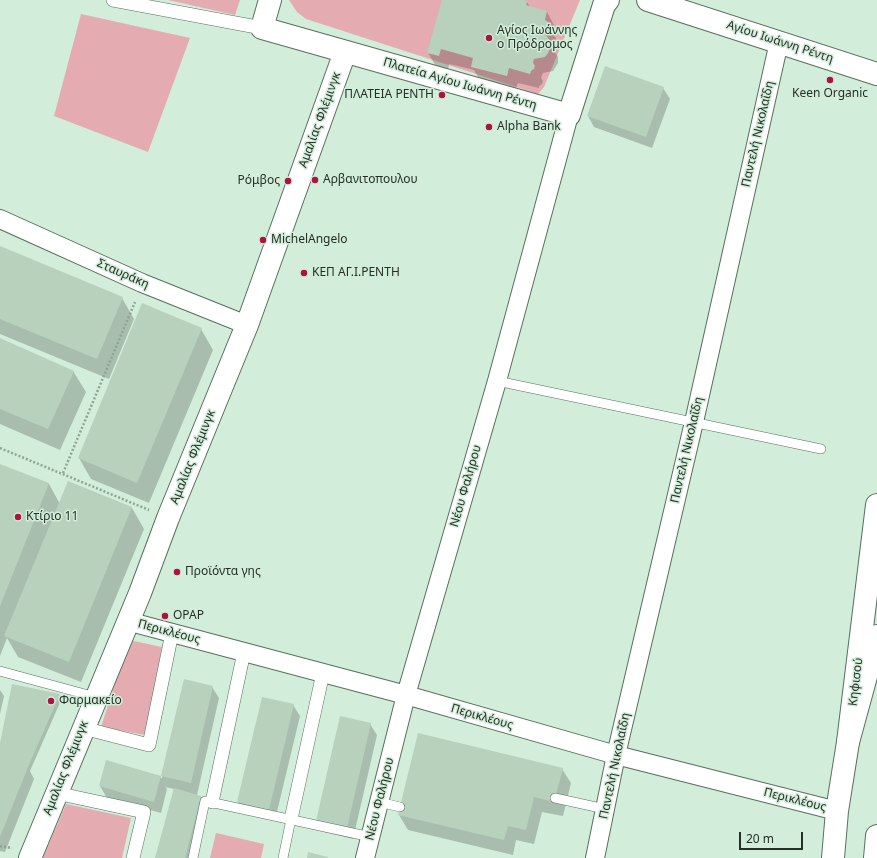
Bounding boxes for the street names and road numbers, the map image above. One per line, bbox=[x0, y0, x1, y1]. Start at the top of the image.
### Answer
street label: Αγίου Ιωάννη Ρέντη bbox=[725, 18, 835, 66]
street label: Πλατεία Αγίου Ιωάννη Ρέντη bbox=[382, 55, 538, 113]
street label: Αμαλίας Φλέμινγκ bbox=[296, 70, 344, 170]
street label: Παντελή Νικολαΐδη bbox=[739, 80, 777, 188]
street label: Σταυράκη bbox=[95, 256, 151, 292]
street label: Παντελή Νικολαΐδη bbox=[668, 396, 706, 504]
street label: Αμαλίας Φλέμινγκ bbox=[167, 408, 219, 506]
street label: Νέου Φαλήρου bbox=[447, 443, 485, 529]
street label: Περικλέους bbox=[136, 617, 202, 647]
street label: Κηφισού bbox=[846, 657, 866, 707]
street label: Περικλέους bbox=[449, 701, 515, 733]
street label: Παντελή Νικολαΐδη bbox=[597, 711, 633, 821]
street label: Αμαλίας Φλέμινγκ bbox=[40, 719, 92, 817]
street label: Νέου Φαλήρου bbox=[363, 756, 397, 842]
street label: Περικλέους bbox=[762, 785, 828, 815]

